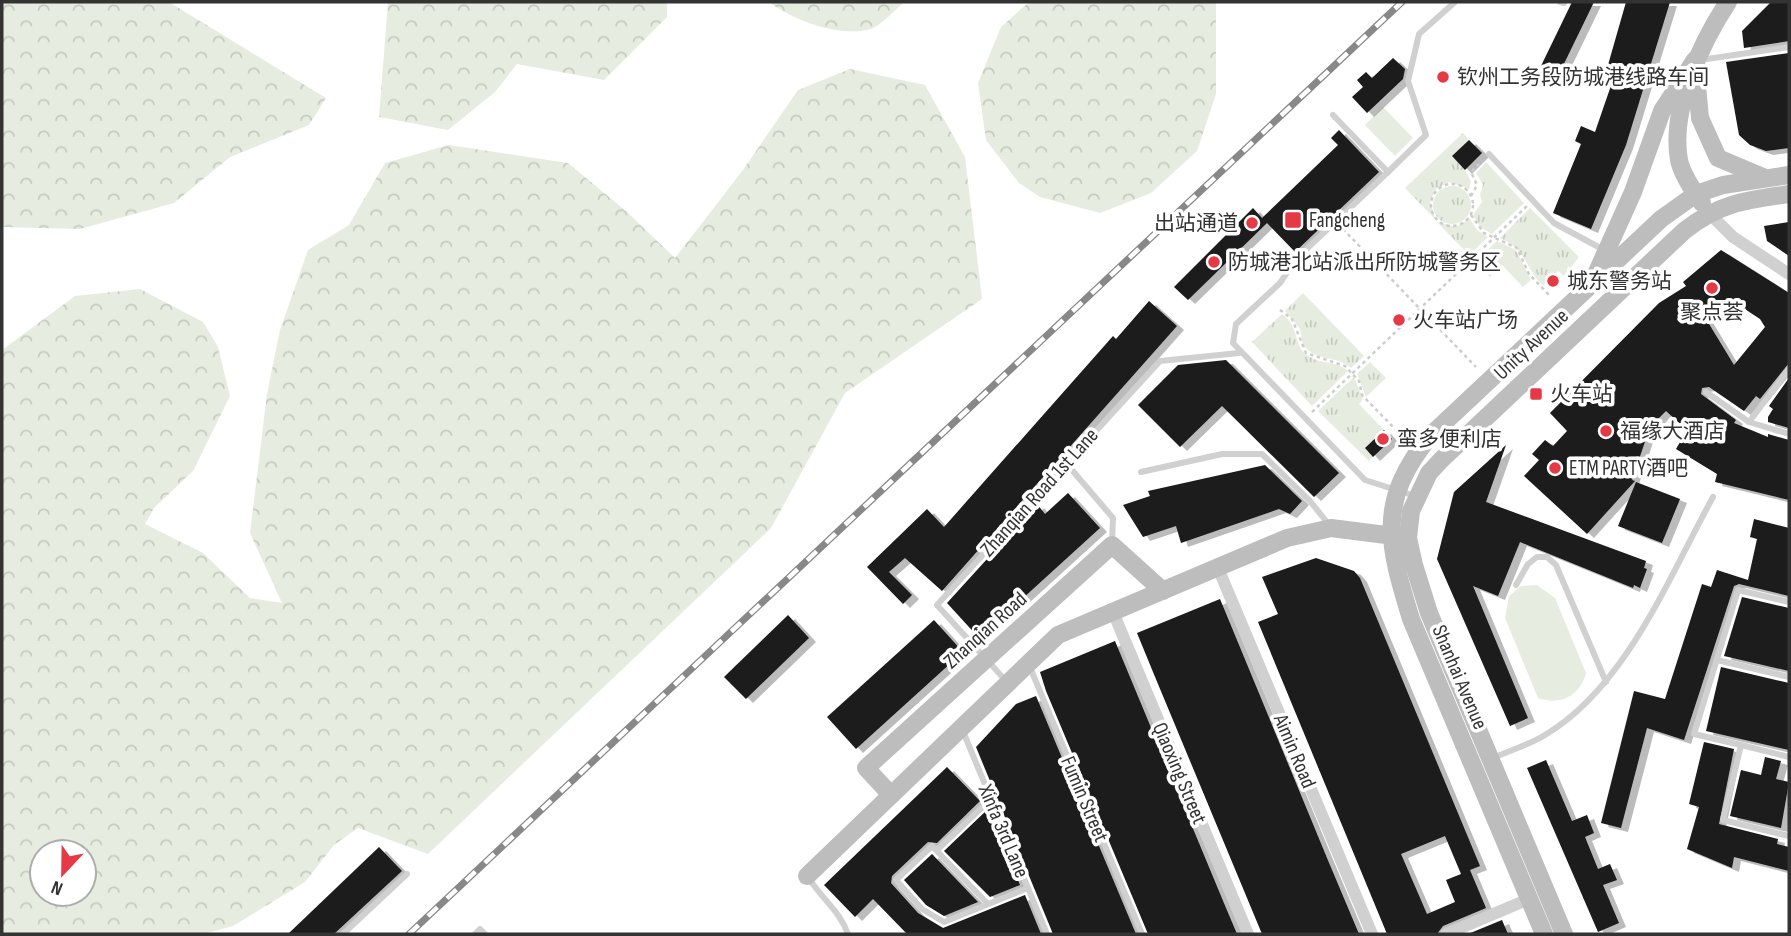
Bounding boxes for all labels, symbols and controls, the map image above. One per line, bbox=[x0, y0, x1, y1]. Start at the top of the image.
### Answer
place label: 钦州工务段防城港线路车间 bbox=[1457, 65, 1709, 90]
marker: 钦州工务段防城港线路车间 bbox=[1435, 69, 1451, 85]
place label: Fangcheng bbox=[1309, 208, 1385, 233]
marker: Fangcheng bbox=[1283, 210, 1303, 230]
place label: 出站通道 bbox=[1154, 211, 1238, 236]
marker: 出站通道 bbox=[1244, 215, 1260, 231]
place label: 防城港北站派出所防城警务区 bbox=[1228, 250, 1501, 275]
marker: 防城港北站派出所防城警务区 bbox=[1206, 254, 1222, 270]
place label: 城东警务站 bbox=[1567, 269, 1672, 294]
marker: 城东警务站 bbox=[1545, 273, 1561, 289]
marker: 聚点荟 bbox=[1704, 280, 1720, 296]
place label: 聚点荟 bbox=[1681, 300, 1744, 325]
street label: Unity Avenue bbox=[1489, 304, 1574, 385]
place label: 火车站广场 bbox=[1413, 308, 1518, 333]
marker: 火车站广场 bbox=[1391, 312, 1407, 328]
place label: 火车站 bbox=[1550, 382, 1613, 407]
marker: 火车站 bbox=[1528, 386, 1544, 402]
place label: 福缘大酒店 bbox=[1620, 419, 1725, 444]
street label: Zhanqian Road 1st Lane bbox=[975, 423, 1104, 562]
marker: 福缘大酒店 bbox=[1598, 423, 1614, 439]
place label: 蛮多便利店 bbox=[1397, 427, 1502, 452]
marker: 蛮多便利店 bbox=[1375, 431, 1391, 447]
place label: ETM PARTY酒吧 bbox=[1569, 456, 1688, 481]
marker: ETM PARTY酒吧 bbox=[1547, 460, 1563, 476]
street label: Zhanqian Road bbox=[939, 587, 1032, 674]
street label: Shanhai Avenue bbox=[1426, 621, 1493, 733]
street label: Aimin Road bbox=[1267, 710, 1321, 792]
street label: Qiaoxing Street bbox=[1147, 719, 1212, 828]
street label: Fumin Street bbox=[1055, 753, 1114, 846]
street label: Xinfa 3rd Lane bbox=[972, 780, 1034, 882]
north arrow bbox=[28, 838, 98, 908]
text: N bbox=[48, 875, 66, 900]

